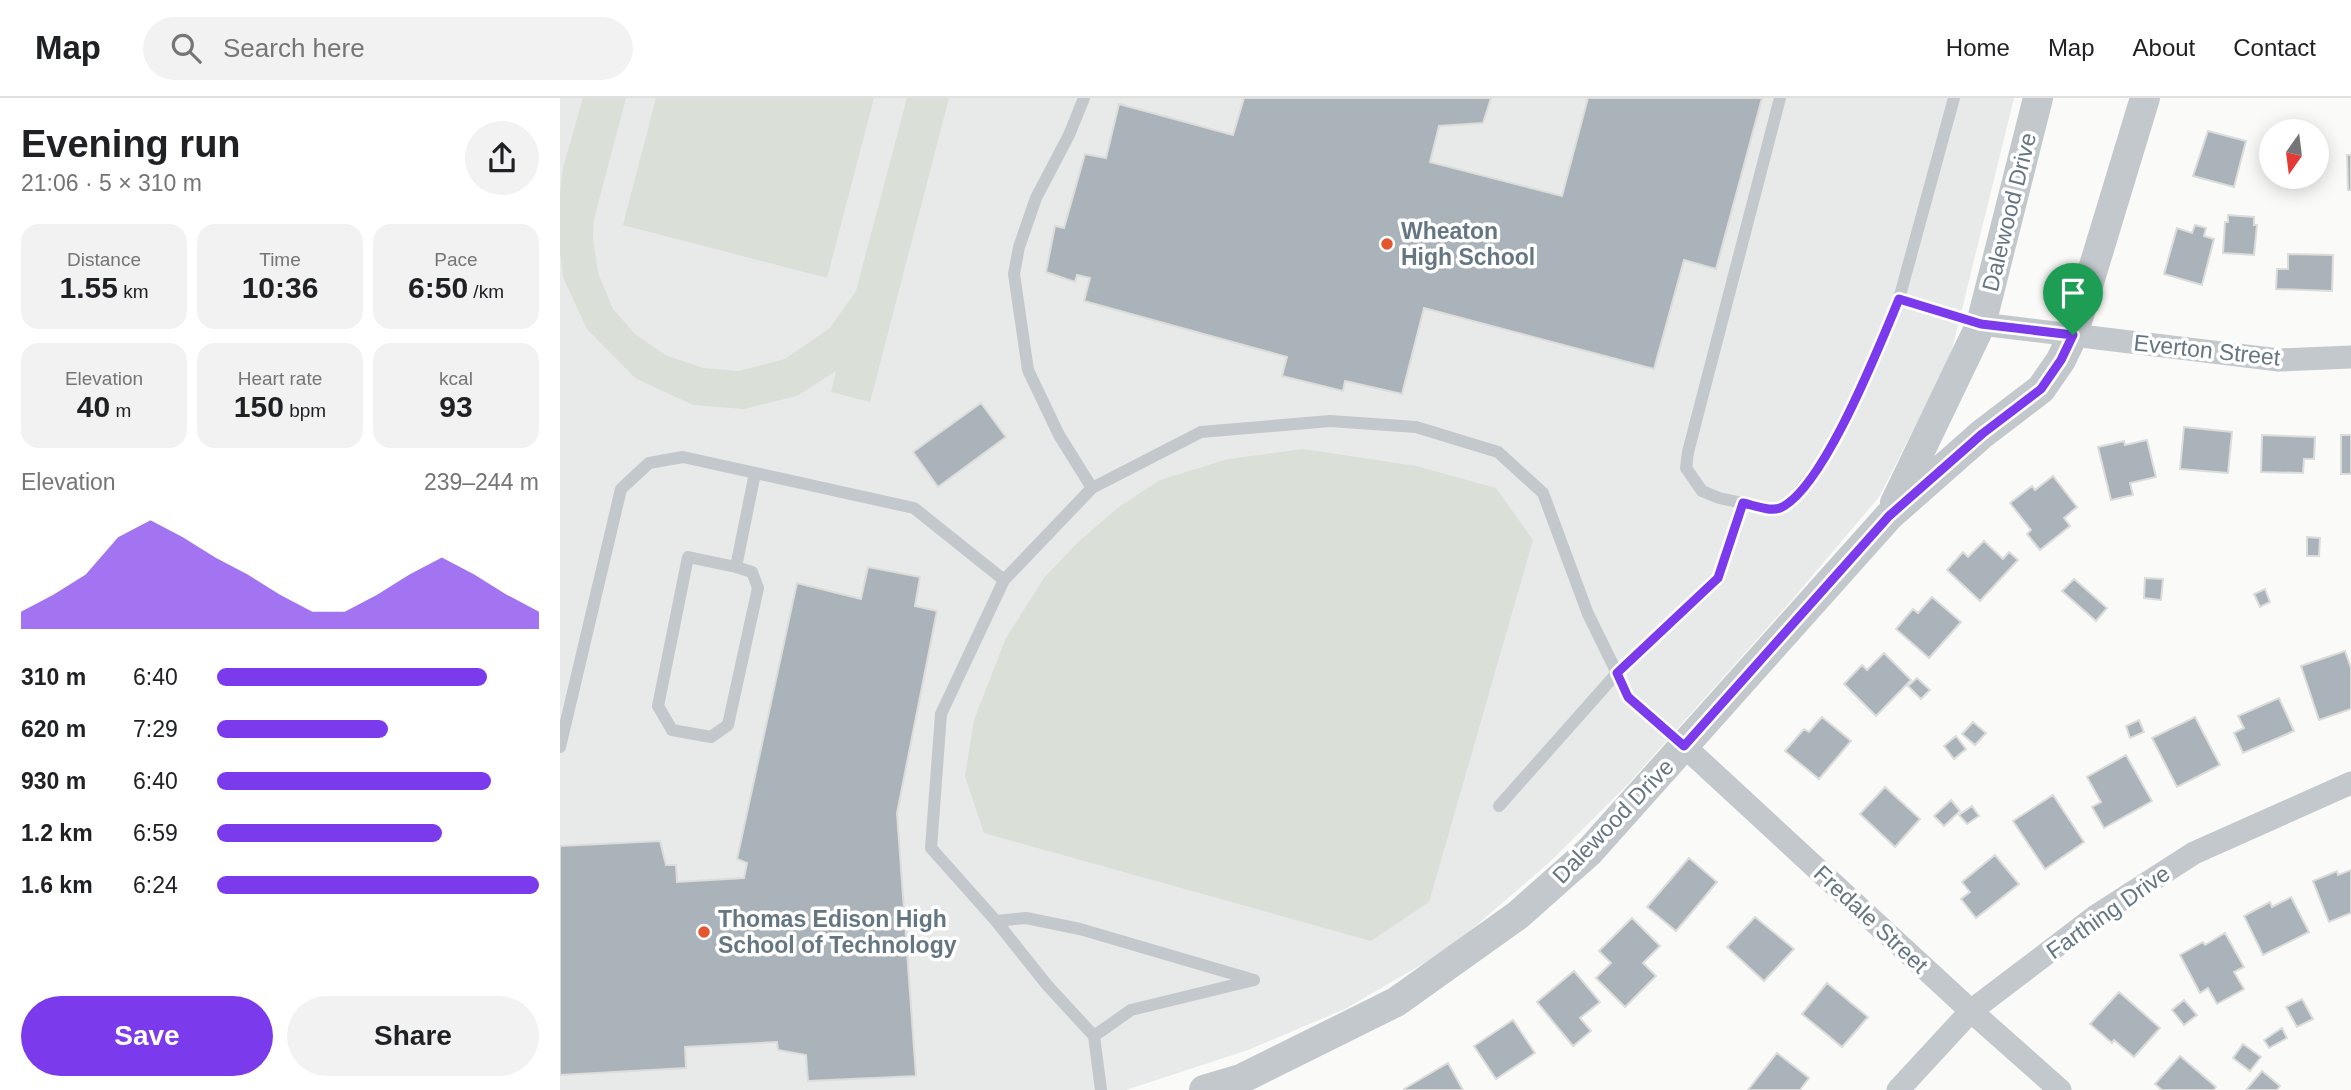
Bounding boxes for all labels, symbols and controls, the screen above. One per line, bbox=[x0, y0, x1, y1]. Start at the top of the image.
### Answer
search box bbox=[143, 17, 633, 80]
text: Map bbox=[35, 29, 101, 66]
icon: search bbox=[167, 29, 205, 67]
text: Search here bbox=[223, 33, 365, 63]
text: Home bbox=[1946, 34, 2010, 61]
text: Map bbox=[2048, 34, 2095, 61]
text: About bbox=[2133, 34, 2195, 61]
text: Contact bbox=[2233, 34, 2316, 61]
north arrow bbox=[2259, 119, 2329, 189]
map controls bbox=[2259, 119, 2329, 189]
button: share bbox=[465, 121, 539, 195]
text: Evening run bbox=[21, 123, 241, 165]
street label: Dalewood Drive bbox=[1977, 130, 2041, 294]
text: 21:06 · 5 × 310 m bbox=[21, 170, 202, 196]
place label: Wheaton High School bbox=[1401, 218, 1535, 270]
marker: Wheaton High School bbox=[1379, 236, 1395, 252]
text: Distance bbox=[67, 249, 141, 270]
text: Time bbox=[259, 249, 301, 270]
text: Pace bbox=[434, 249, 478, 270]
pin bbox=[2043, 263, 2103, 335]
text: 1.55 bbox=[60, 271, 118, 304]
text: 10:36 bbox=[242, 271, 318, 304]
text: 6:50 bbox=[408, 271, 468, 304]
icon: arrive bbox=[2054, 274, 2092, 312]
text: km bbox=[118, 281, 149, 302]
text: /km bbox=[468, 281, 504, 302]
street label: Everton Street bbox=[2133, 329, 2282, 371]
text: Elevation bbox=[65, 368, 143, 389]
text: Heart rate bbox=[238, 368, 322, 389]
text: kcal bbox=[439, 368, 473, 389]
text: 40 bbox=[77, 390, 110, 423]
text: 150 bbox=[234, 390, 284, 423]
text: 93 bbox=[439, 390, 473, 423]
text: m bbox=[110, 400, 131, 421]
text: bpm bbox=[284, 400, 326, 421]
text: Elevation bbox=[21, 469, 116, 495]
text: 239–244 m bbox=[424, 469, 539, 495]
text: 310 m bbox=[21, 664, 86, 690]
text: 6:40 bbox=[133, 664, 178, 690]
text: 620 m bbox=[21, 716, 86, 742]
text: 7:29 bbox=[133, 716, 178, 742]
street label: Dalewood Drive bbox=[1547, 754, 1679, 888]
text: 930 m bbox=[21, 768, 86, 794]
text: 6:40 bbox=[133, 768, 178, 794]
text: 1.2 km bbox=[21, 820, 93, 846]
text: 6:59 bbox=[133, 820, 178, 846]
street label: Fredale Street bbox=[1809, 860, 1934, 979]
street label: Farthing Drive bbox=[2041, 860, 2175, 964]
text: 1.6 km bbox=[21, 872, 93, 898]
text: 6:24 bbox=[133, 872, 178, 898]
place label: Thomas Edison High School of Technology bbox=[718, 906, 957, 958]
marker: Thomas Edison High School of Technology bbox=[696, 924, 712, 940]
button: Save bbox=[21, 996, 273, 1076]
button: Share bbox=[287, 996, 539, 1076]

